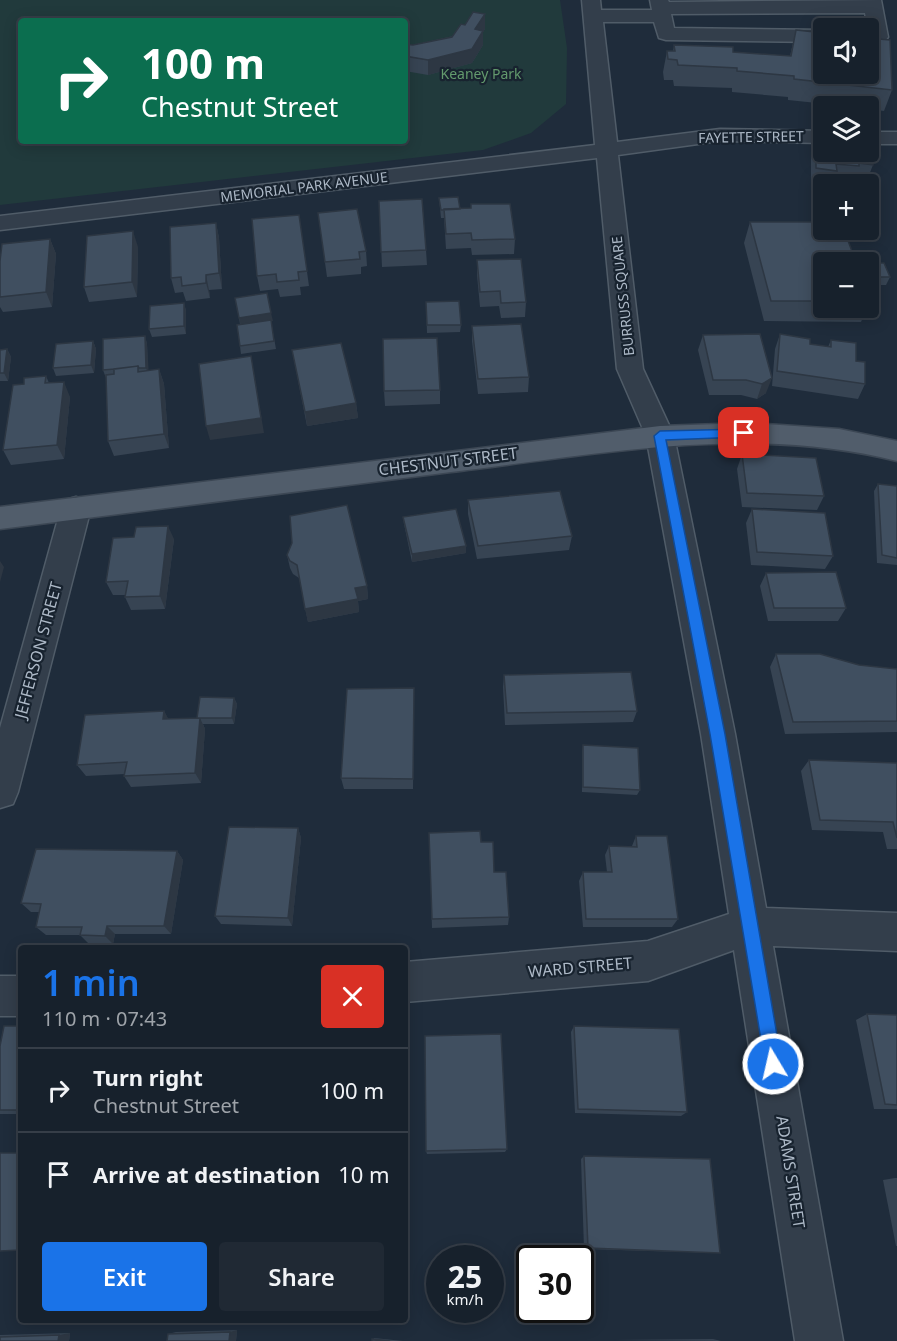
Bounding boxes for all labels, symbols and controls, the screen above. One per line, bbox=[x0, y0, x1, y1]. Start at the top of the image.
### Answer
map controls bbox=[813, 18, 879, 318]
button: sound bbox=[813, 18, 879, 84]
text: 100 m bbox=[141, 34, 265, 91]
icon: right bbox=[42, 42, 120, 120]
park label: Keaney Park bbox=[440, 64, 522, 83]
text: Chestnut Street bbox=[141, 88, 338, 125]
button: layers bbox=[813, 96, 879, 162]
street label: FAYETTE STREET bbox=[698, 126, 804, 147]
street label: MEMORIAL PARK AVENUE bbox=[219, 167, 389, 206]
button: + bbox=[813, 174, 879, 240]
street label: BURRUSS SQUARE bbox=[607, 235, 638, 357]
button: − bbox=[813, 252, 879, 318]
pin bbox=[718, 407, 769, 458]
icon: arrive bbox=[727, 416, 760, 449]
street label: CHESTNUT STREET bbox=[377, 442, 519, 480]
street label: JEFFERSON STREET bbox=[9, 579, 67, 723]
street label: WARD STREET bbox=[527, 951, 633, 983]
text: 1 min bbox=[42, 958, 140, 1007]
button: close bbox=[321, 965, 384, 1028]
text: 110 m · 07:43 bbox=[42, 1005, 167, 1032]
position arrow bbox=[741, 1032, 805, 1096]
text: Turn right bbox=[93, 1062, 203, 1092]
icon: right bbox=[42, 1074, 75, 1107]
text: 100 m bbox=[320, 1075, 384, 1105]
text: Chestnut Street bbox=[93, 1092, 239, 1119]
street label: ADAMS STREET bbox=[771, 1114, 811, 1230]
icon: arrive bbox=[42, 1158, 75, 1191]
text: Arrive at destination bbox=[93, 1159, 320, 1189]
text: 10 m bbox=[338, 1159, 390, 1189]
button: Exit bbox=[42, 1242, 207, 1311]
button: Share bbox=[219, 1242, 384, 1311]
speed limit sign: 30 bbox=[516, 1245, 594, 1323]
text: 25 bbox=[448, 1256, 482, 1297]
text: km/h bbox=[447, 1289, 483, 1309]

